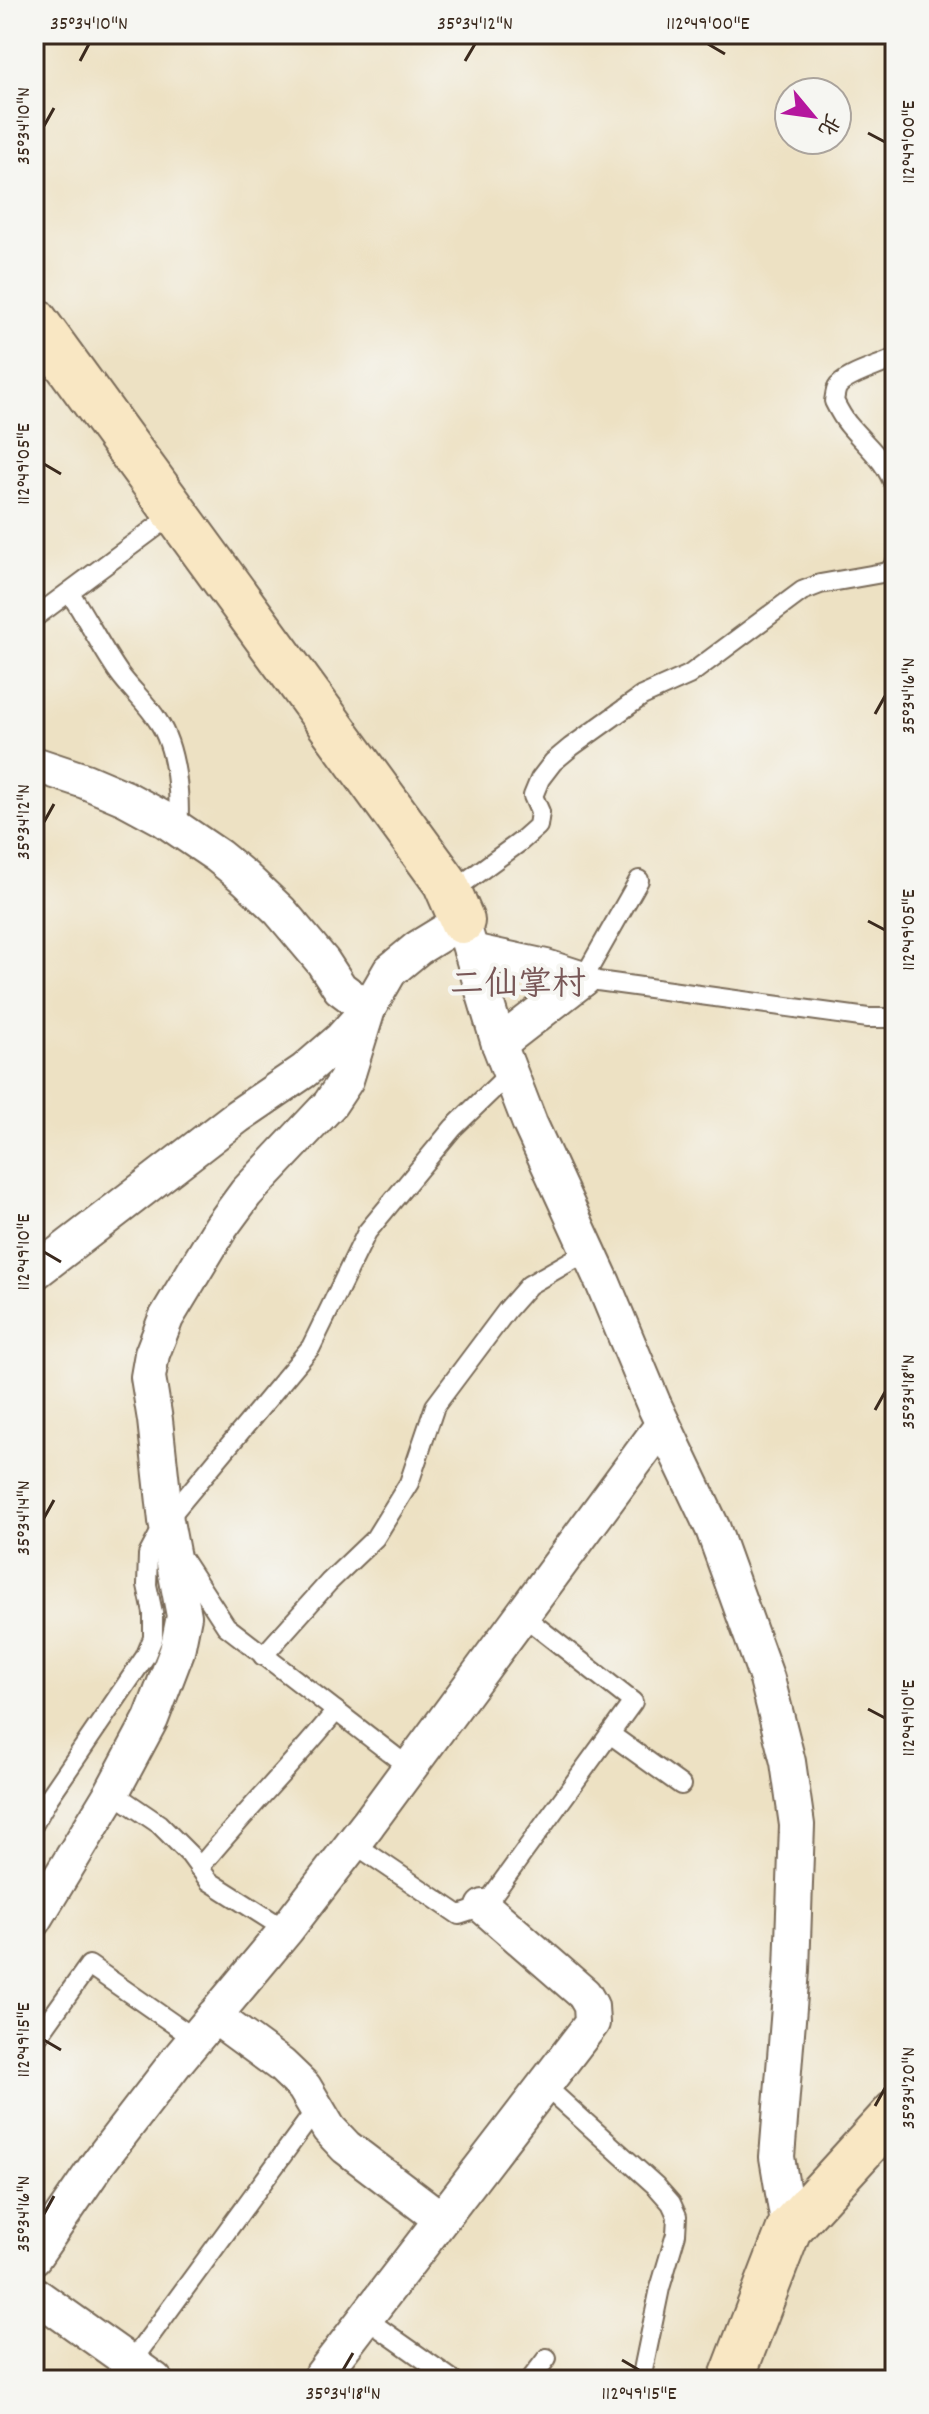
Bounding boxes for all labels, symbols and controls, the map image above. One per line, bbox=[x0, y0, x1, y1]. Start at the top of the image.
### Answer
text: 35°34'10"N bbox=[50, 11, 128, 39]
text: 35°34'12"N bbox=[437, 11, 513, 39]
text: 112°49'00"E bbox=[666, 11, 750, 39]
north arrow bbox=[773, 76, 853, 156]
text: 35°34'10"N bbox=[11, 87, 39, 165]
text: 112°49'00"E bbox=[896, 100, 924, 184]
text: 北 bbox=[809, 107, 846, 141]
text: 112°49'05"E bbox=[11, 423, 39, 505]
text: 35°34'16"N bbox=[896, 658, 924, 734]
text: 35°34'12"N bbox=[11, 784, 39, 860]
text: 112°49'05"E bbox=[896, 889, 924, 971]
district label: 二仙掌村 bbox=[450, 963, 586, 1012]
text: 112°49'10"E bbox=[11, 1214, 39, 1290]
text: 35°34'18"N bbox=[896, 1354, 924, 1430]
text: 35°34'14"N bbox=[11, 1480, 39, 1556]
text: 112°49'10"E bbox=[896, 1680, 924, 1756]
text: 112°49'15"E bbox=[11, 2002, 39, 2078]
text: 35°34'20"N bbox=[896, 2047, 924, 2129]
text: 35°34'16"N bbox=[11, 2176, 39, 2252]
text: 35°34'18"N bbox=[305, 2381, 381, 2409]
text: 112°49'15"E bbox=[601, 2381, 677, 2409]

